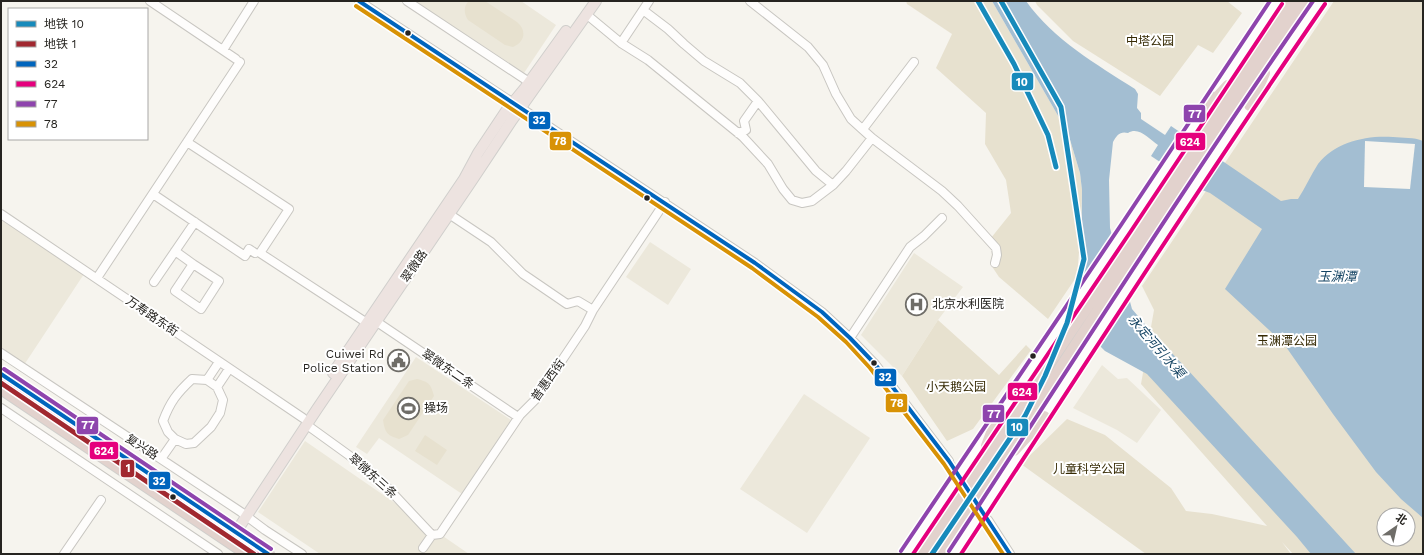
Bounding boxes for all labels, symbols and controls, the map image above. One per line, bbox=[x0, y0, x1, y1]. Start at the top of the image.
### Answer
legend bbox=[8, 8, 148, 140]
text: 地铁 10 bbox=[44, 17, 84, 31]
unlabelled marker bbox=[403, 28, 413, 38]
park label: 中塔公园 bbox=[1126, 34, 1174, 48]
text: 地铁 1 bbox=[44, 37, 77, 51]
text: 32 bbox=[44, 57, 58, 71]
line badge: 10 bbox=[1011, 72, 1034, 91]
text: 10 bbox=[1016, 76, 1028, 89]
text: 624 bbox=[44, 77, 65, 91]
text: 77 bbox=[44, 97, 58, 111]
line badge: 77 bbox=[1183, 104, 1206, 123]
text: 77 bbox=[1188, 108, 1202, 121]
line badge: 32 bbox=[528, 111, 551, 130]
text: 32 bbox=[532, 114, 546, 127]
text: 78 bbox=[44, 117, 58, 131]
line badge: 78 bbox=[549, 131, 572, 151]
line badge: 624 bbox=[1175, 132, 1206, 151]
text: 78 bbox=[553, 135, 567, 148]
text: 624 bbox=[1180, 136, 1200, 149]
unlabelled marker bbox=[642, 193, 652, 203]
street label: 翠微路 bbox=[398, 247, 430, 285]
water label: 玉渊潭 bbox=[1317, 269, 1358, 284]
hospital icon: 北京水利医院 bbox=[903, 291, 929, 317]
street label: 万寿路东街 bbox=[123, 293, 181, 339]
place label: 北京水利医院 bbox=[932, 297, 1004, 311]
water label: 永定河引水渠 bbox=[1125, 312, 1189, 382]
park label: 玉渊潭公园 bbox=[1257, 334, 1317, 348]
street label: 翠微东二条 bbox=[419, 346, 477, 392]
place label: Cuiwei Rd Police Station bbox=[303, 347, 384, 375]
public building icon: Cuiwei Rd Police Station bbox=[386, 348, 412, 374]
unlabelled marker bbox=[1028, 351, 1038, 361]
street label: 普惠西街 bbox=[528, 356, 568, 404]
unlabelled marker bbox=[869, 358, 879, 368]
line badge: 32 bbox=[874, 368, 897, 387]
text: 32 bbox=[878, 371, 892, 384]
park label: 小天鹅公园 bbox=[926, 380, 986, 394]
line badge: 624 bbox=[1007, 382, 1038, 401]
text: 624 bbox=[1012, 386, 1032, 399]
line badge: 78 bbox=[885, 393, 908, 413]
sports icon: 操场 bbox=[395, 395, 421, 421]
text: 78 bbox=[890, 397, 904, 410]
place label: 操场 bbox=[424, 401, 448, 415]
line badge: 77 bbox=[982, 404, 1005, 423]
text: 77 bbox=[987, 408, 1001, 421]
line badge: 77 bbox=[76, 416, 99, 435]
line badge: 10 bbox=[1006, 418, 1029, 437]
text: 77 bbox=[81, 419, 95, 432]
text: 10 bbox=[1011, 421, 1023, 434]
street label: 复兴路 bbox=[123, 431, 161, 463]
line badge: 624 bbox=[89, 441, 119, 460]
text: 624 bbox=[94, 445, 114, 458]
street label: 翠微东三条 bbox=[346, 451, 400, 501]
line badge: 1 bbox=[120, 459, 135, 478]
text: 1 bbox=[126, 462, 130, 475]
park label: 儿童科学公园 bbox=[1053, 462, 1125, 476]
line badge: 32 bbox=[148, 471, 171, 490]
text: 32 bbox=[152, 475, 166, 488]
unlabelled marker bbox=[168, 492, 178, 502]
north arrow bbox=[1376, 507, 1416, 547]
text: 北 bbox=[1393, 511, 1410, 528]

